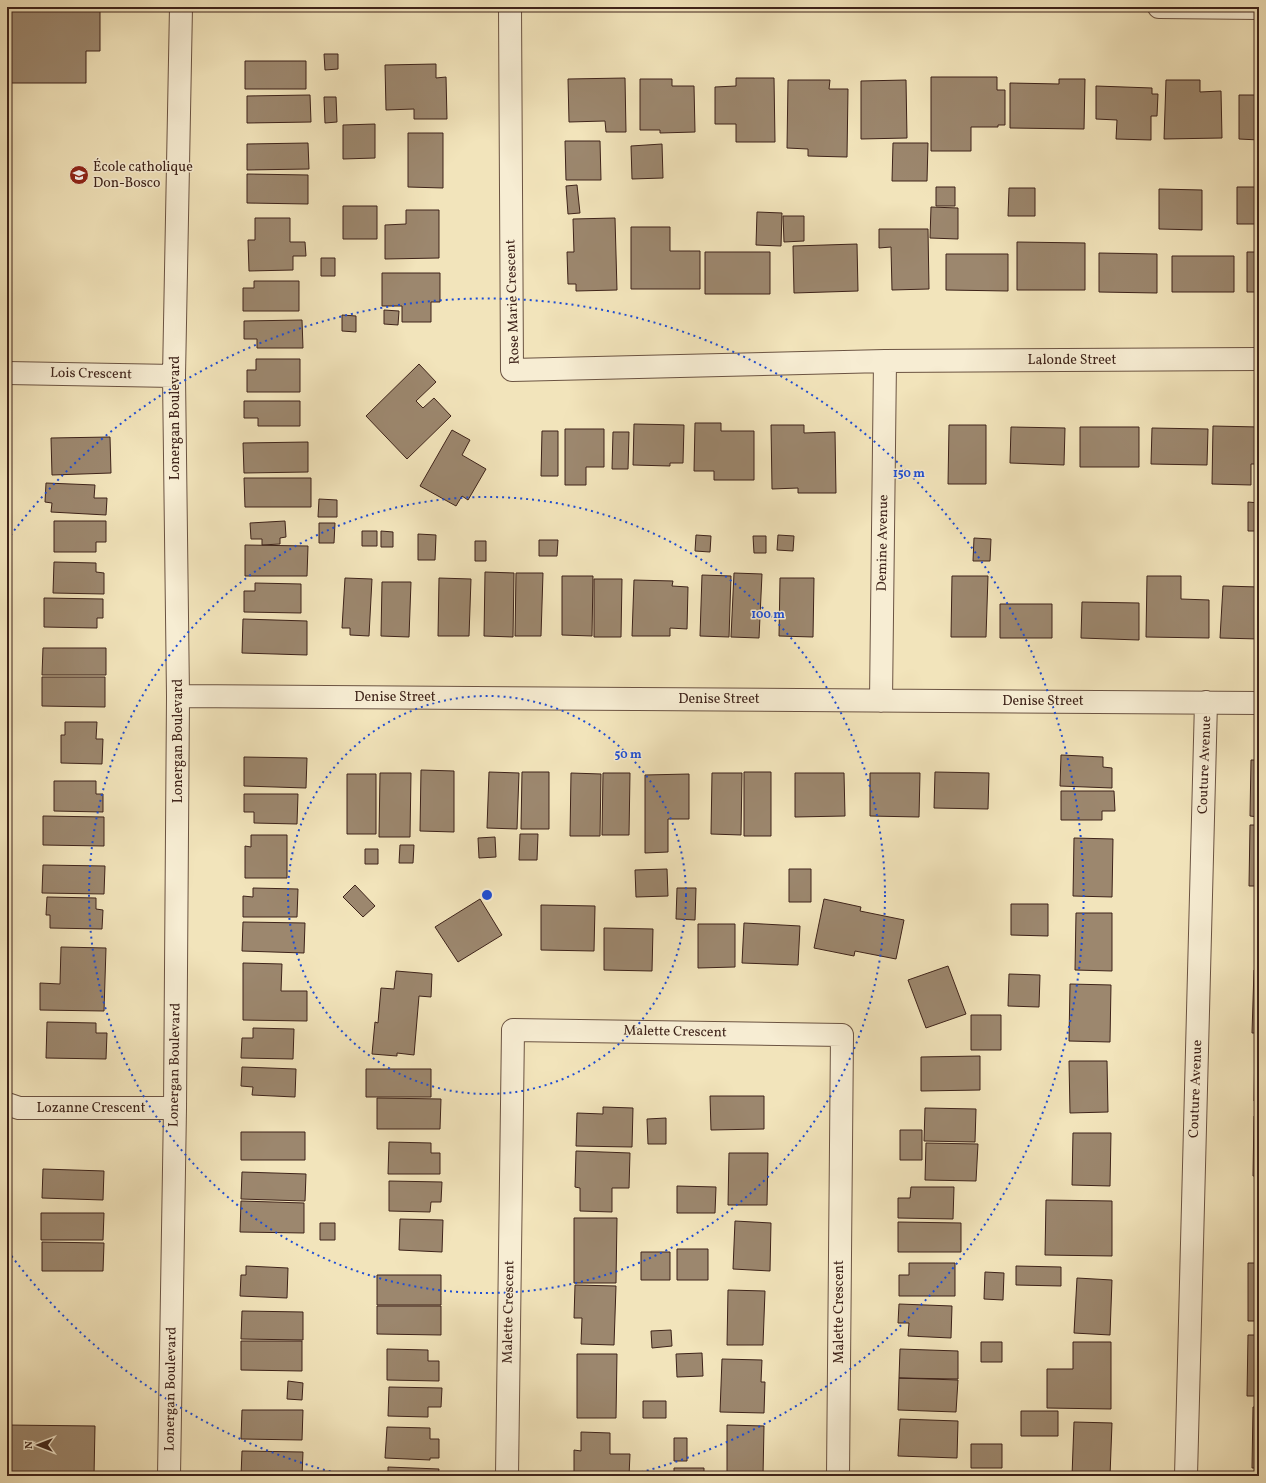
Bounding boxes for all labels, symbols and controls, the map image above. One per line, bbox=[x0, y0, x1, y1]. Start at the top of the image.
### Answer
place label: École catholique Don-Bosco bbox=[93, 158, 193, 193]
school or university icon: École catholique Don-Bosco bbox=[68, 164, 90, 186]
street label: Rose Marie Crescent bbox=[501, 239, 525, 365]
street label: Lalonde Street bbox=[1028, 351, 1116, 370]
street label: Lonergan Boulevard bbox=[166, 356, 185, 480]
street label: Lois Crescent bbox=[50, 364, 132, 384]
text: 150 m bbox=[893, 466, 925, 482]
street label: Demine Avenue bbox=[873, 494, 893, 592]
text: 100 m bbox=[751, 607, 785, 623]
street label: Lonergan Boulevard bbox=[169, 679, 188, 803]
street label: Denise Street bbox=[354, 688, 436, 707]
street label: Denise Street bbox=[678, 690, 760, 709]
street label: Denise Street bbox=[1002, 692, 1084, 711]
street label: Couture Avenue bbox=[1194, 715, 1216, 815]
text: 50 m bbox=[614, 747, 642, 763]
centre of rings bbox=[480, 888, 494, 902]
street label: Lonergan Boulevard bbox=[164, 1003, 186, 1127]
street label: Malette Crescent bbox=[623, 1022, 727, 1042]
street label: Couture Avenue bbox=[1185, 1039, 1207, 1139]
street label: Lozanne Crescent bbox=[36, 1099, 146, 1118]
street label: Malette Crescent bbox=[499, 1260, 519, 1364]
street label: Malette Crescent bbox=[830, 1260, 849, 1364]
street label: Lonergan Boulevard bbox=[160, 1327, 182, 1451]
north arrow bbox=[18, 1425, 58, 1465]
text: N bbox=[22, 1441, 37, 1449]

